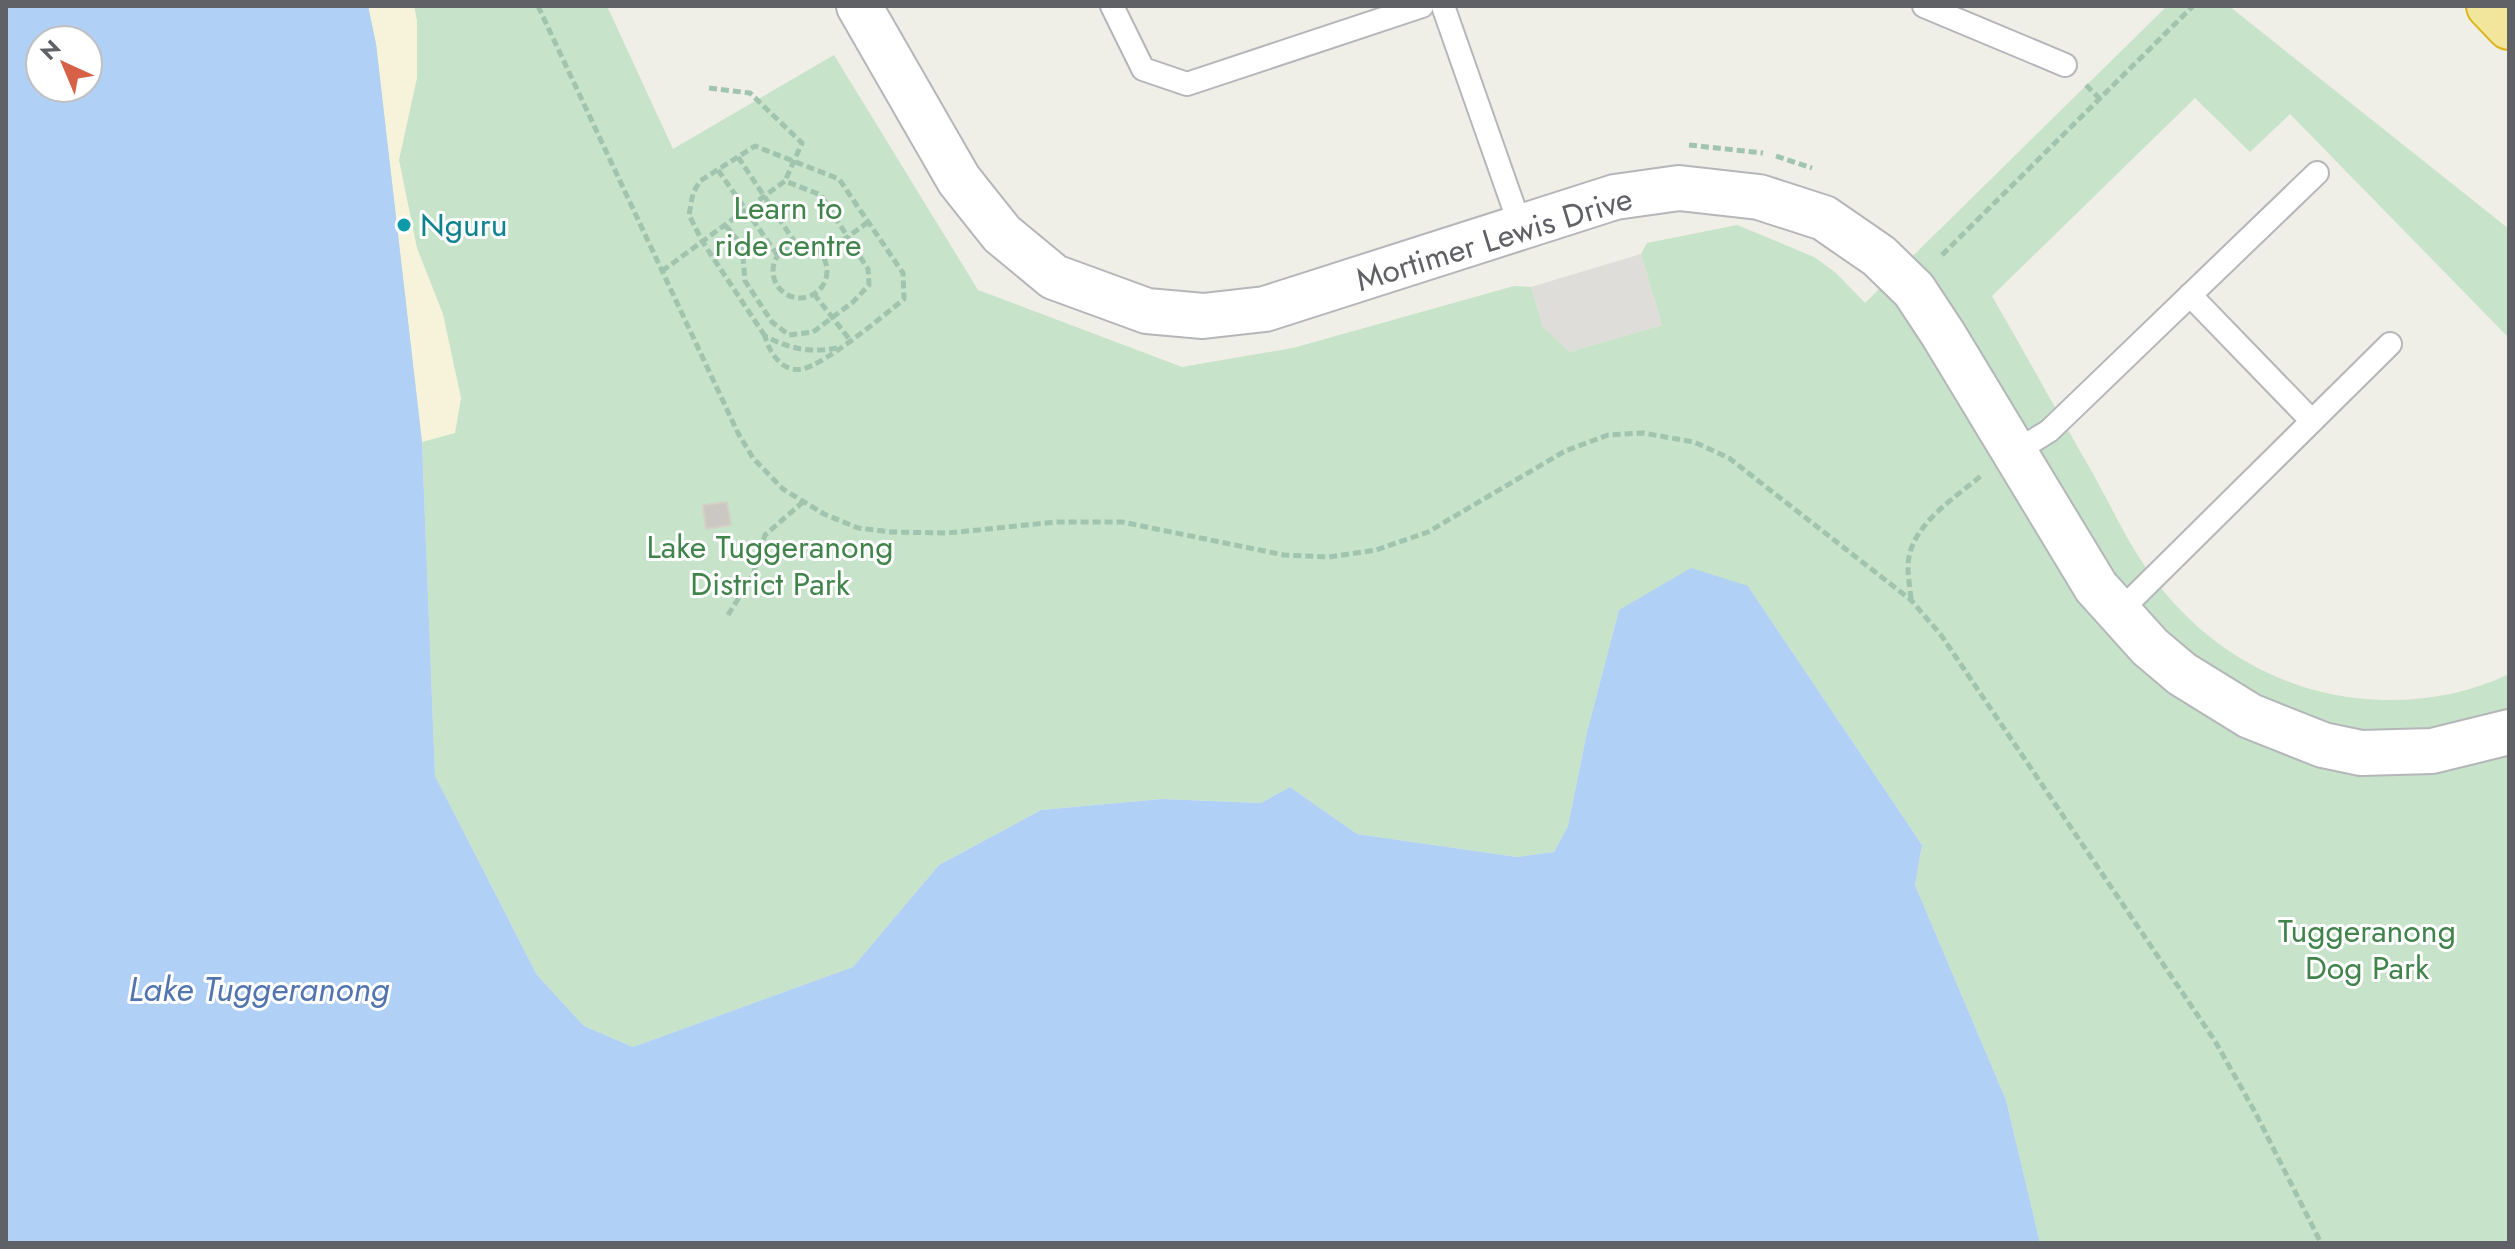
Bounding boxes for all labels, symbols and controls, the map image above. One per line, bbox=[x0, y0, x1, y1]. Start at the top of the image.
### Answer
north arrow bbox=[24, 24, 104, 104]
text: N bbox=[33, 32, 68, 67]
street label: Mortimer Lewis Drive bbox=[1350, 175, 1638, 303]
park label: Learn to ride centre bbox=[715, 185, 861, 268]
place label: Nguru bbox=[420, 202, 508, 248]
marker: Nguru bbox=[395, 216, 413, 234]
park label: Lake Tuggeranong District Park bbox=[646, 524, 894, 607]
park label: Tuggeranong Dog Park bbox=[2278, 908, 2456, 991]
water label: Lake Tuggeranong bbox=[129, 965, 390, 1014]

